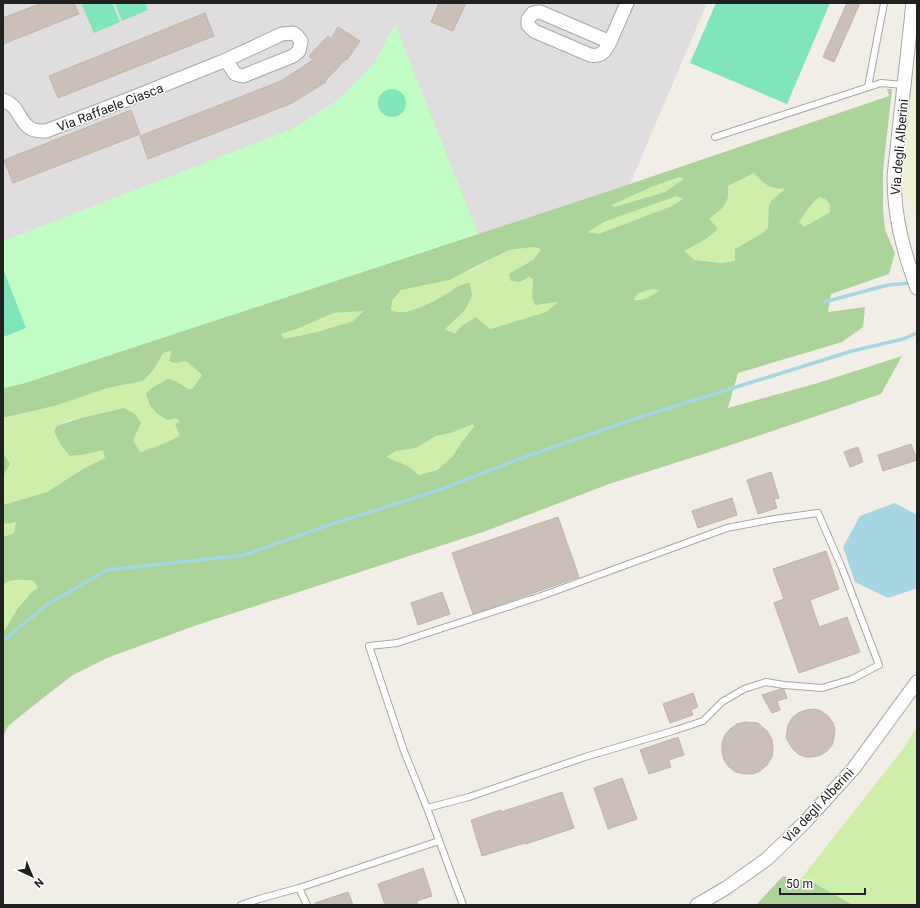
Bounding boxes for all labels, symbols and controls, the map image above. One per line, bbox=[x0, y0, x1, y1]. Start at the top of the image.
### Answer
street label: Via Raffaele Ciasca bbox=[55, 80, 165, 135]
street label: Via degli Alberini bbox=[888, 98, 911, 196]
street label: Via degli Alberini bbox=[780, 765, 857, 846]
north arrow bbox=[12, 856, 52, 896]
scale bar bbox=[780, 870, 865, 896]
text: N bbox=[31, 875, 46, 890]
text: 50 m bbox=[786, 877, 813, 891]

